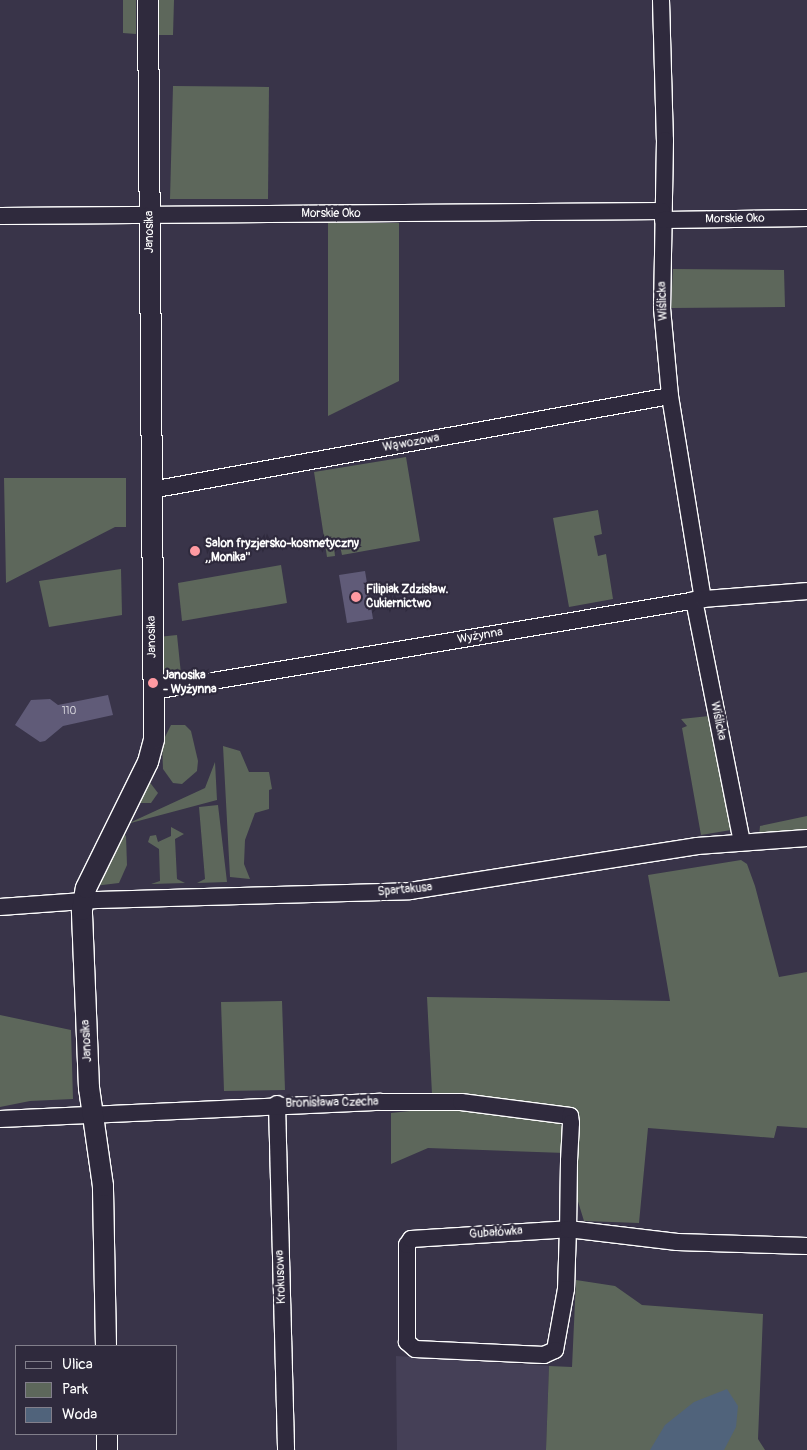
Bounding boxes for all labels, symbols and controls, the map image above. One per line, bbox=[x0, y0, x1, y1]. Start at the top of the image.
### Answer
street label: Morskie Oko bbox=[301, 207, 361, 221]
street label: Janosika bbox=[143, 211, 157, 253]
street label: Morskie Oko bbox=[705, 211, 765, 227]
street label: Wiślicka bbox=[655, 281, 671, 321]
street label: Wąwozowa bbox=[382, 431, 440, 455]
place label: Salon fryzjersko-kosmetyczny ,,Monika'' bbox=[205, 537, 359, 565]
marker: Salon fryzjersko-kosmetyczny ,,Monika'' bbox=[189, 545, 201, 557]
place label: Filipiak Zdzisław. Cukiernictwo bbox=[366, 583, 448, 611]
marker: Filipiak Zdzisław. Cukiernictwo bbox=[350, 591, 362, 603]
street label: Janosika bbox=[144, 616, 160, 658]
street label: Wyżynna bbox=[456, 625, 504, 647]
place label: Janosika - Wyżynna bbox=[163, 669, 217, 697]
marker: Janosika - Wyżynna bbox=[147, 677, 159, 689]
street label: Wiślicka bbox=[707, 700, 729, 742]
house number: 110 bbox=[62, 706, 76, 718]
street label: Spartakusa bbox=[377, 880, 433, 900]
street label: Janosika bbox=[79, 1019, 95, 1063]
street label: Bronisława Czecha bbox=[285, 1095, 379, 1111]
street label: Gubałówka bbox=[469, 1224, 523, 1242]
street label: Krokusowa bbox=[273, 1250, 289, 1304]
legend bbox=[15, 1345, 178, 1435]
text: Ulica bbox=[62, 1355, 93, 1374]
text: Park bbox=[62, 1380, 88, 1399]
text: Woda bbox=[62, 1405, 97, 1424]

